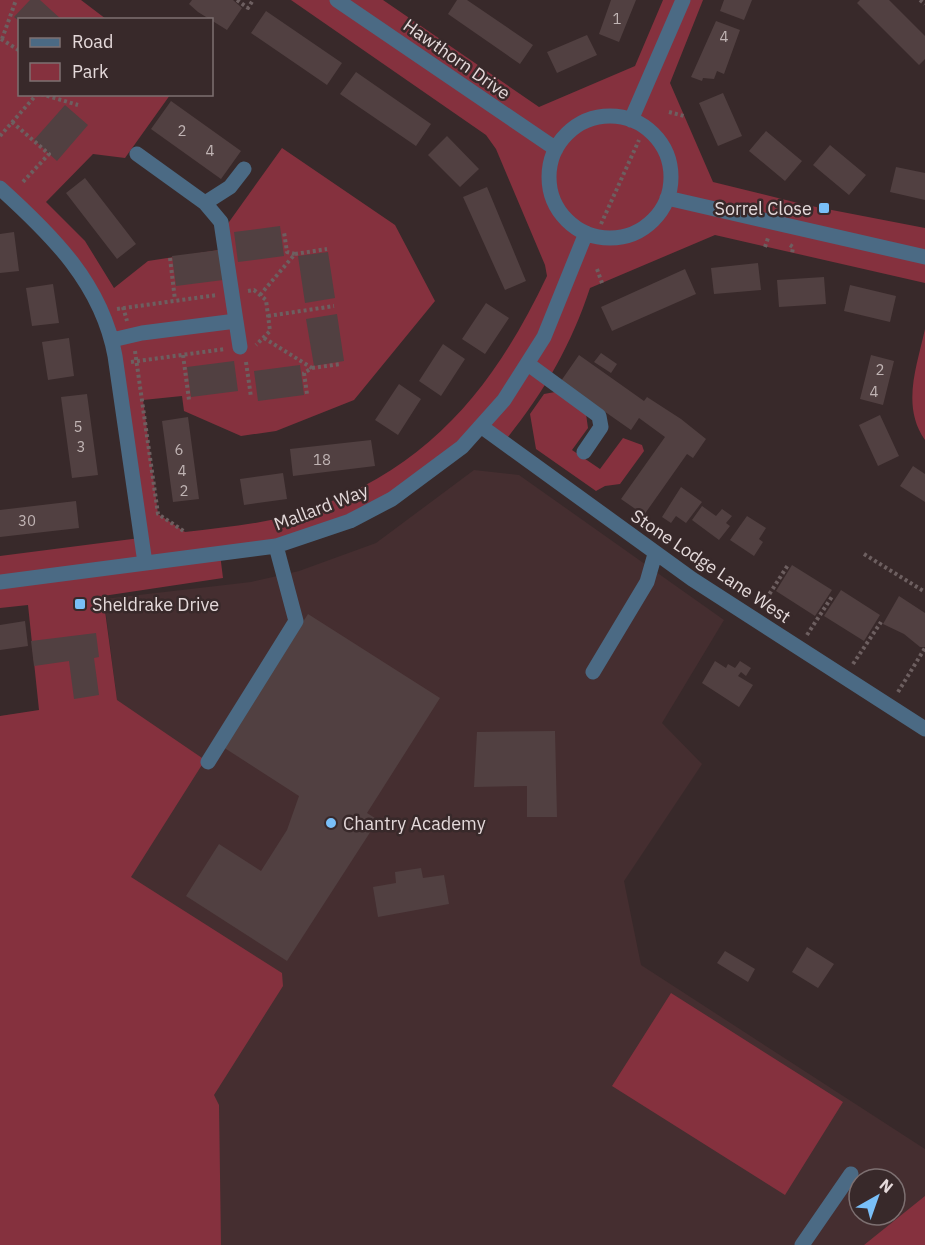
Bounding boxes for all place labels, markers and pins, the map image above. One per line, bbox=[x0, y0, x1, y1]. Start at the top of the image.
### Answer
place label: Sorrel Close bbox=[715, 197, 812, 220]
marker: Sorrel Close bbox=[817, 201, 831, 215]
place label: Sheldrake Drive bbox=[92, 593, 219, 616]
marker: Sheldrake Drive bbox=[73, 597, 87, 611]
place label: Chantry Academy bbox=[343, 812, 486, 835]
marker: Chantry Academy bbox=[324, 816, 338, 830]

